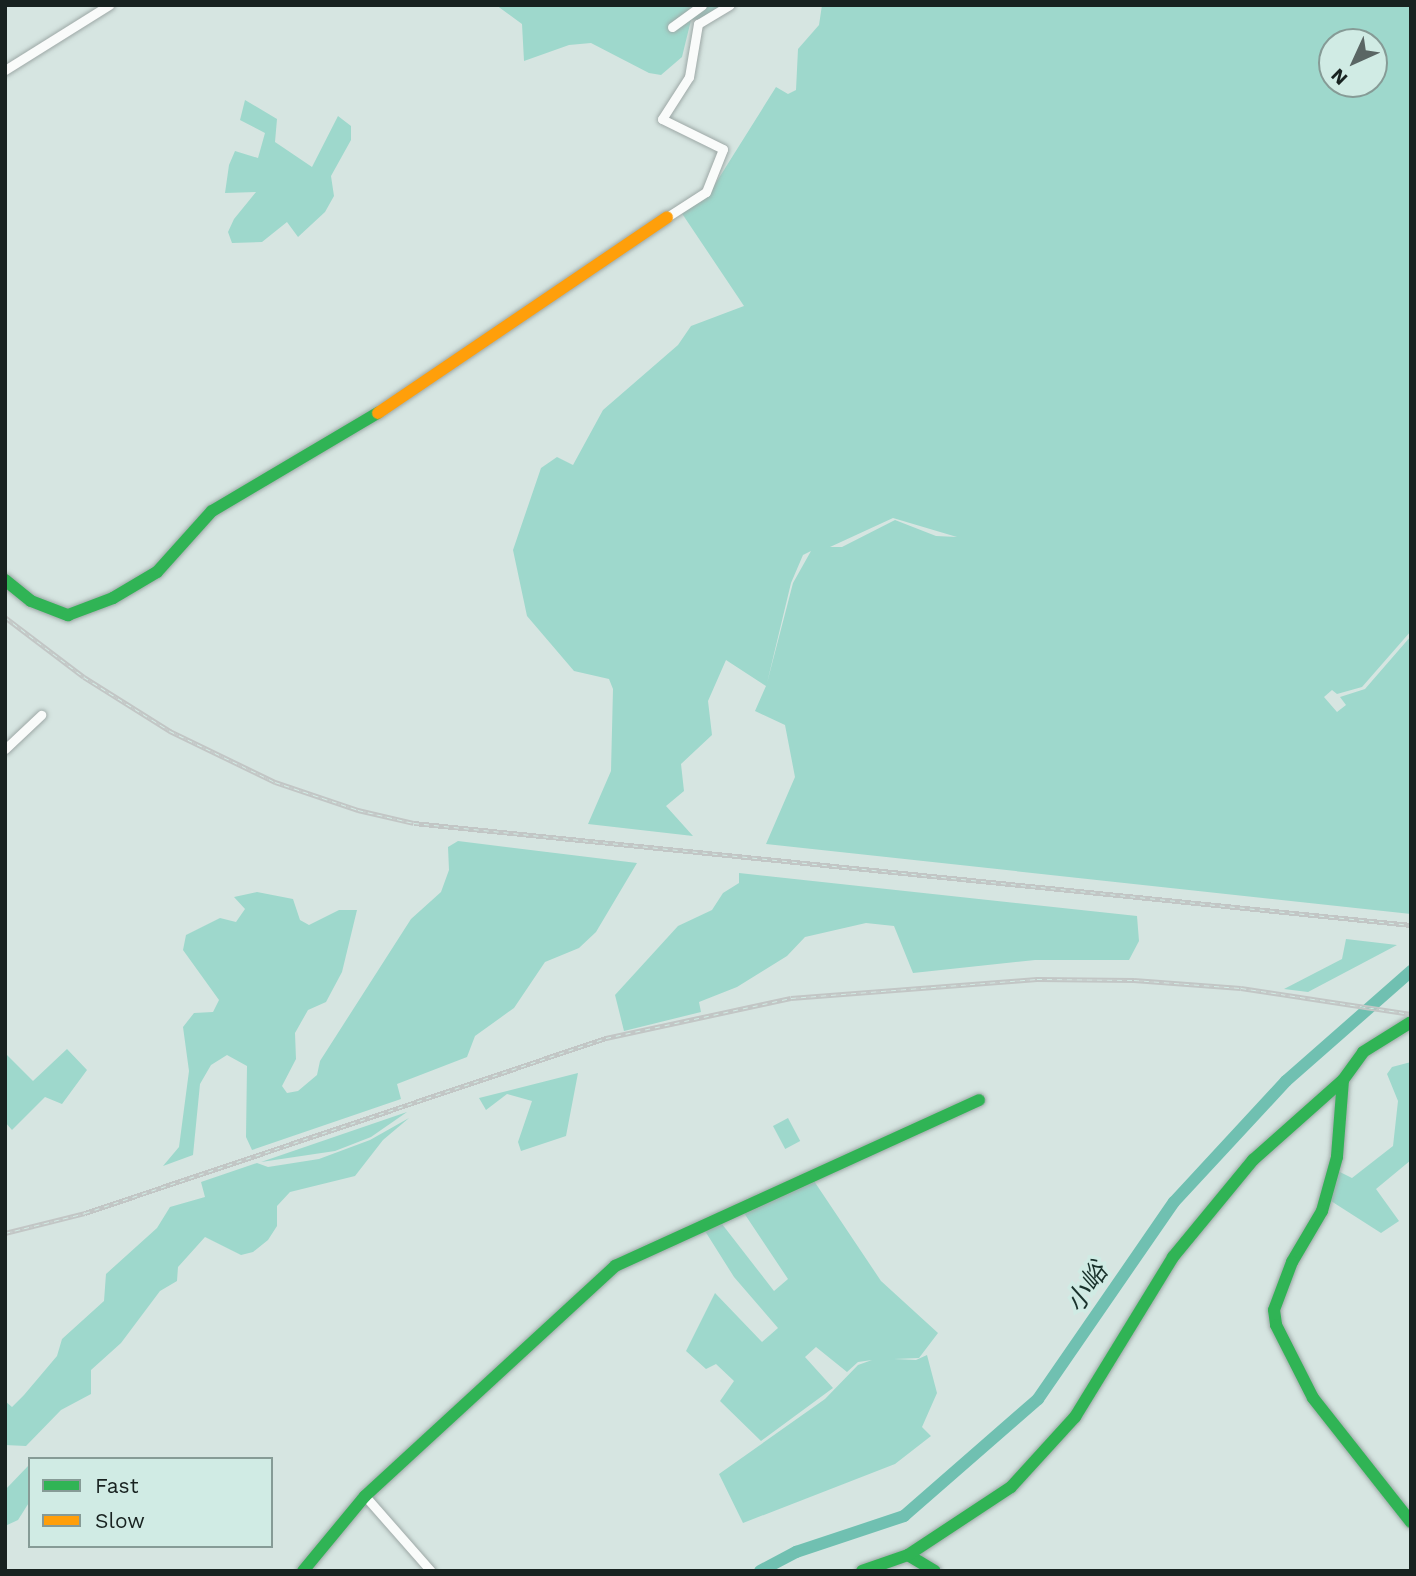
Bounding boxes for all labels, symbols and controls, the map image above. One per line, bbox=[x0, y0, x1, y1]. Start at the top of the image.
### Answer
north arrow bbox=[1318, 28, 1388, 98]
text: N bbox=[1326, 64, 1352, 90]
water label: 小峪 bbox=[1060, 1258, 1114, 1318]
legend bbox=[28, 1457, 273, 1548]
text: Fast bbox=[95, 1473, 139, 1498]
text: Slow bbox=[95, 1508, 145, 1533]

